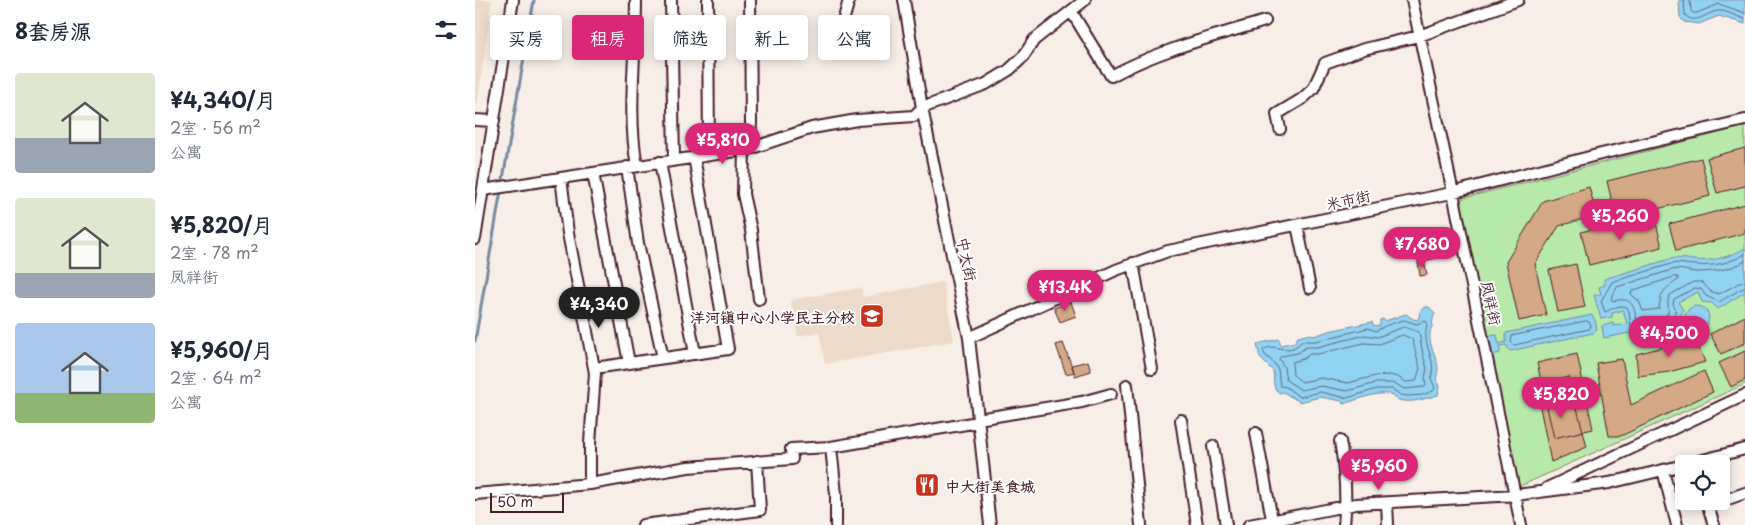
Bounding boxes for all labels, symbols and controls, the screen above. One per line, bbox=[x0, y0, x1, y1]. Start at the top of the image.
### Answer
text: 8套房源 bbox=[15, 14, 91, 46]
chip: 买房 bbox=[490, 15, 562, 60]
chip: 租房 bbox=[572, 15, 644, 60]
chip: 筛选 bbox=[654, 15, 726, 60]
chip: 新上 bbox=[736, 15, 808, 60]
chip: 公寓 bbox=[818, 15, 890, 60]
icon: filters bbox=[432, 16, 460, 44]
text: ¥4,340/月 bbox=[170, 83, 276, 115]
icon: home bbox=[55, 93, 115, 153]
text: 2室 · 56 m² bbox=[170, 115, 261, 139]
pin: ¥5,810 bbox=[682, 122, 764, 165]
text: ¥5,810 bbox=[696, 127, 750, 151]
text: 公寓 bbox=[170, 139, 202, 163]
street label: 米市街 bbox=[1324, 183, 1372, 215]
pin: ¥5,260 bbox=[1579, 198, 1661, 241]
text: ¥5,260 bbox=[1591, 203, 1649, 227]
text: ¥5,820/月 bbox=[170, 208, 273, 240]
icon: home bbox=[55, 218, 115, 278]
pin: ¥7,680 bbox=[1381, 226, 1463, 269]
text: ¥7,680 bbox=[1394, 231, 1450, 255]
street label: 中大街 bbox=[952, 235, 984, 283]
text: 2室 · 78 m² bbox=[170, 240, 259, 264]
text: 凤祥街 bbox=[170, 264, 218, 288]
pin: ¥13.4K bbox=[1024, 270, 1106, 312]
text: ¥13.4K bbox=[1038, 274, 1092, 298]
street label: 凤祥街 bbox=[1476, 279, 1508, 327]
pin: ¥4,340 bbox=[558, 286, 640, 329]
text: ¥4,340 bbox=[570, 291, 628, 315]
school or university icon: 洋河镇中心小学民主分校 bbox=[859, 303, 885, 329]
place label: 洋河镇中心小学民主分校 bbox=[690, 305, 855, 328]
pin: ¥4,500 bbox=[1628, 316, 1710, 358]
text: ¥4,500 bbox=[1640, 320, 1698, 344]
text: ¥5,960/月 bbox=[170, 333, 273, 365]
icon: home bbox=[55, 343, 115, 403]
text: 2室 · 64 m² bbox=[170, 365, 262, 389]
pin: ¥5,820 bbox=[1520, 376, 1602, 419]
text: ¥5,820 bbox=[1533, 381, 1589, 405]
text: 公寓 bbox=[170, 389, 202, 413]
pin: ¥5,960 bbox=[1338, 448, 1420, 491]
text: ¥5,960 bbox=[1351, 453, 1407, 477]
map controls bbox=[1675, 455, 1730, 510]
button: locate bbox=[1675, 455, 1730, 510]
restaurant icon: 中大街美食城 bbox=[914, 472, 940, 498]
place label: 中大街美食城 bbox=[945, 474, 1035, 497]
scale bar bbox=[490, 490, 564, 513]
text: 50 m bbox=[497, 491, 533, 512]

